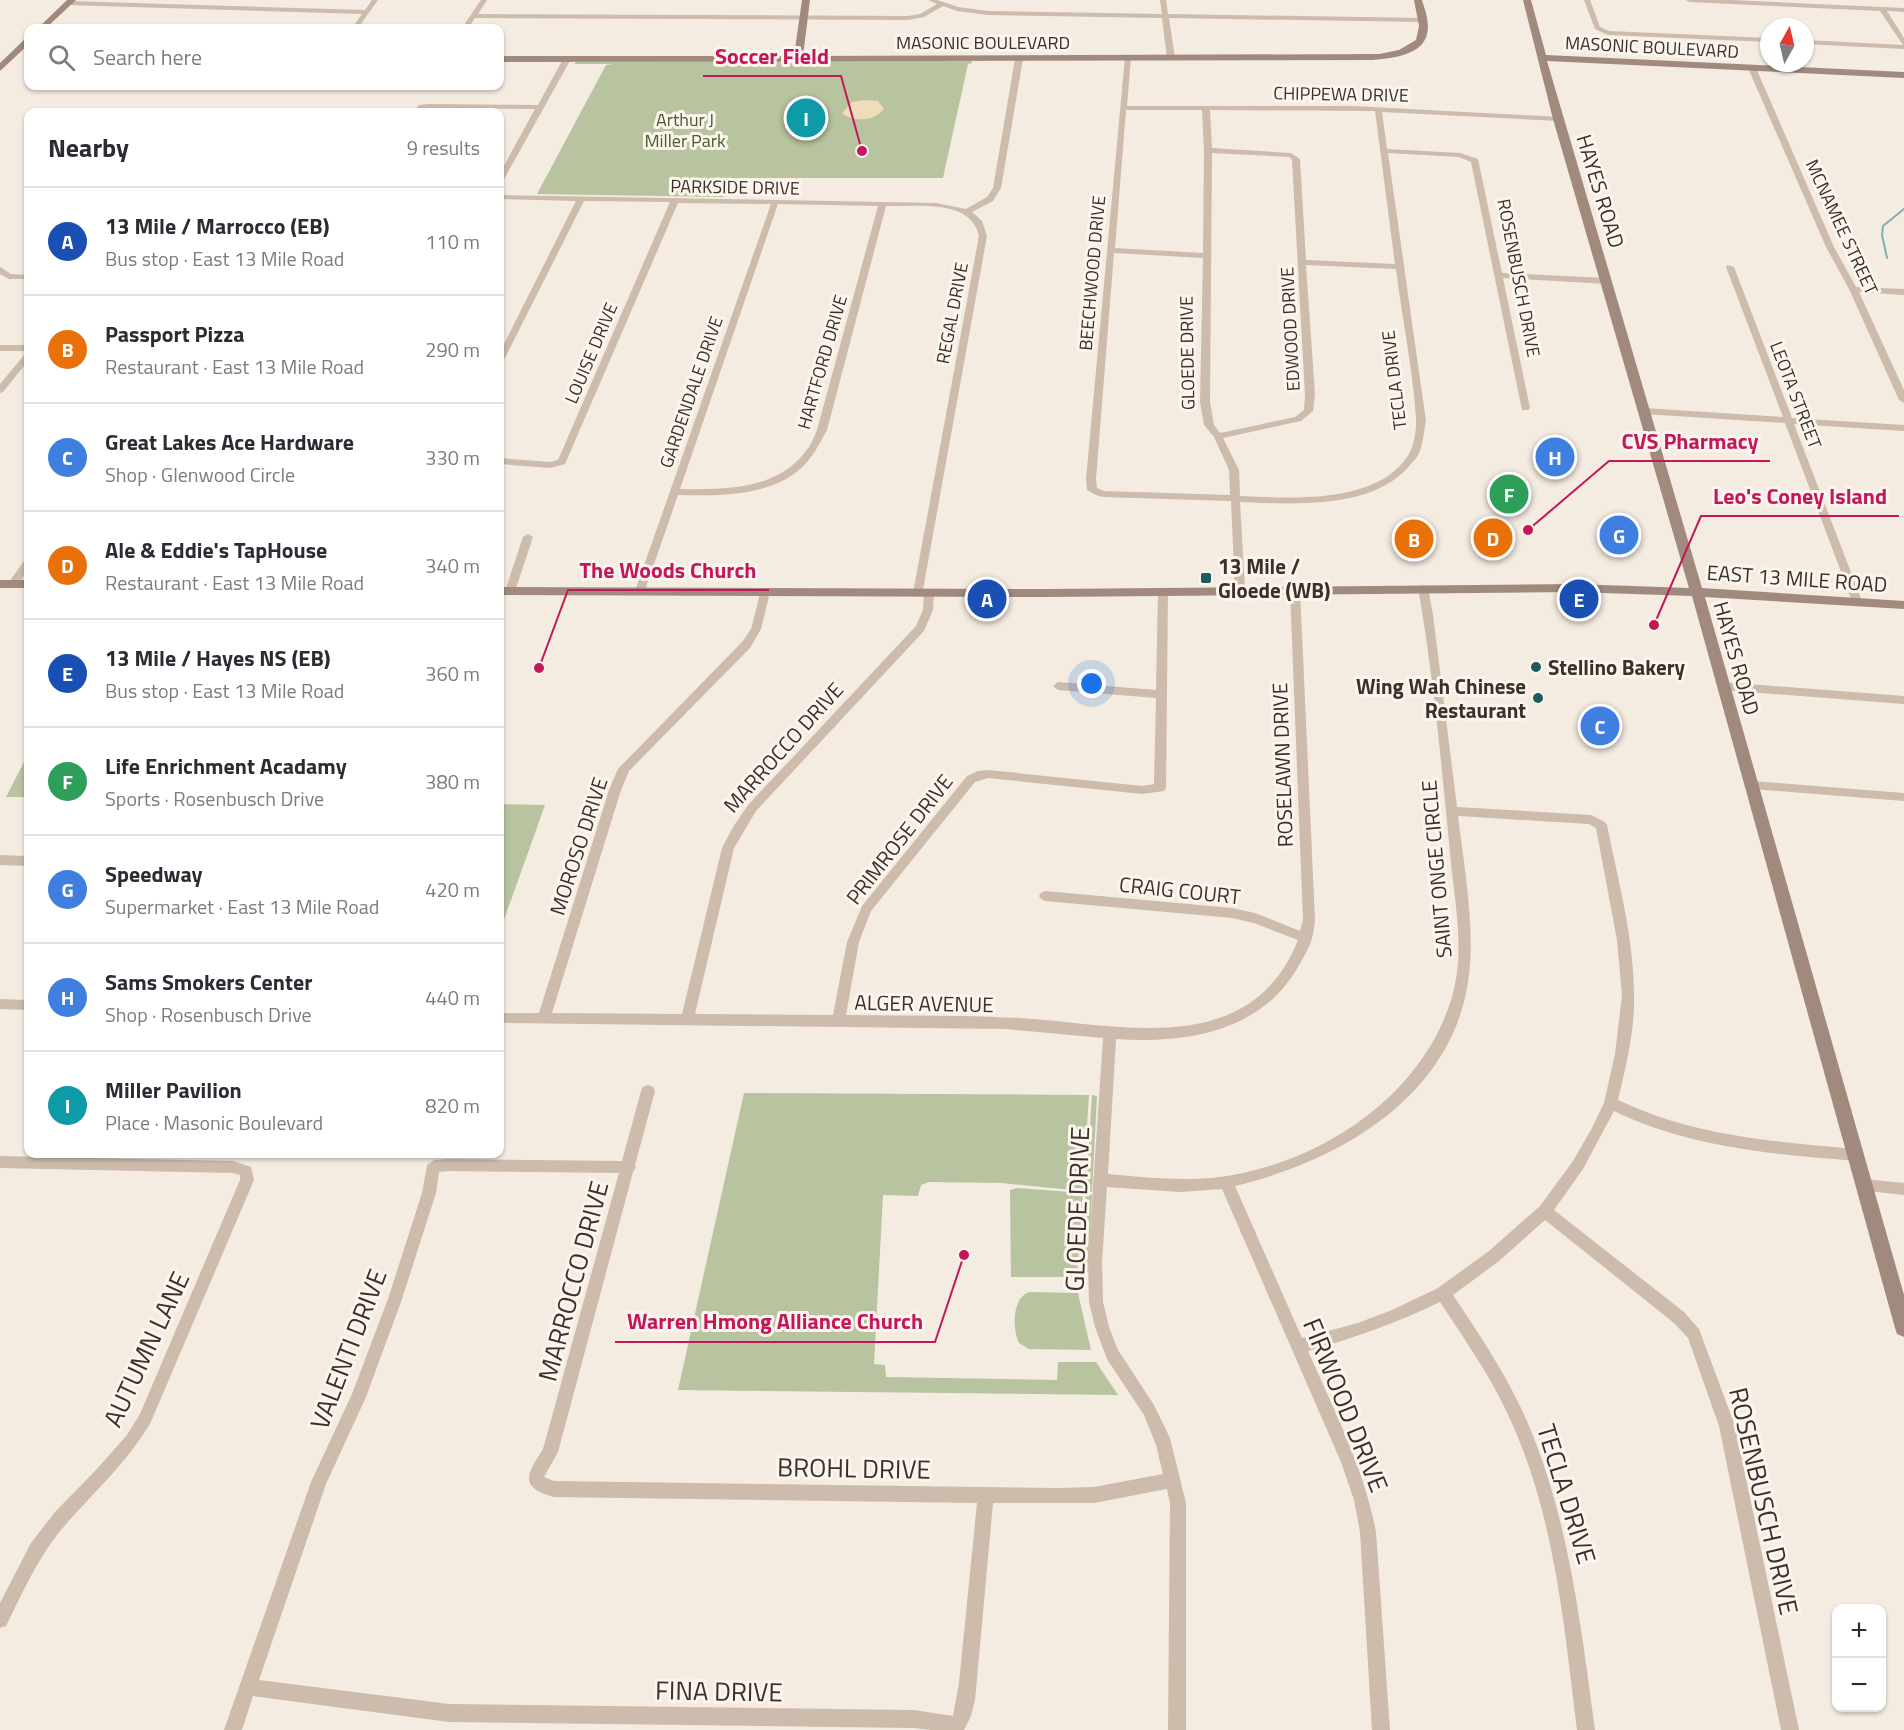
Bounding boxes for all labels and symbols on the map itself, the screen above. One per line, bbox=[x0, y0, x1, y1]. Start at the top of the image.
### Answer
north arrow bbox=[1760, 18, 1814, 72]
street label: MASONIC BOULEVARD bbox=[896, 29, 1070, 56]
street label: MASONIC BOULEVARD bbox=[1564, 29, 1740, 65]
callout: Soccer Field bbox=[703, 36, 841, 76]
text: Soccer Field bbox=[715, 39, 829, 73]
street label: CHIPPEWA DRIVE bbox=[1273, 79, 1409, 109]
pin: I bbox=[786, 96, 826, 140]
park label: Arthur J Miller Park bbox=[644, 106, 726, 154]
street label: HAYES ROAD bbox=[1569, 130, 1633, 252]
street label: MCNAMEE STREET bbox=[1799, 155, 1885, 300]
street label: PARKSIDE DRIVE bbox=[670, 172, 800, 202]
street label: BEECHWOOD DRIVE bbox=[1072, 194, 1112, 352]
street label: ROSENBUSCH DRIVE bbox=[1490, 197, 1548, 360]
street label: REGAL DRIVE bbox=[929, 260, 975, 366]
street label: EDWOOD DRIVE bbox=[1273, 266, 1307, 392]
street label: HARTFORD DRIVE bbox=[790, 292, 854, 432]
street label: GLOEDE DRIVE bbox=[1173, 296, 1201, 410]
street label: LOUISE DRIVE bbox=[558, 298, 624, 408]
street label: GARDENDALE DRIVE bbox=[652, 312, 730, 471]
street label: TECLA DRIVE bbox=[1375, 329, 1413, 431]
street label: LEOTA STREET bbox=[1763, 337, 1829, 453]
callout: CVS Pharmacy bbox=[1609, 421, 1770, 461]
text: CVS Pharmacy bbox=[1622, 424, 1758, 458]
pin: H bbox=[1536, 434, 1574, 480]
pin: F bbox=[1490, 472, 1528, 516]
callout: Leo's Coney Island bbox=[1701, 476, 1899, 516]
text: Leo's Coney Island bbox=[1713, 479, 1887, 513]
pin: G bbox=[1600, 512, 1638, 558]
pin: B bbox=[1394, 516, 1434, 562]
pin: D bbox=[1474, 516, 1512, 560]
callout: The Woods Church bbox=[568, 550, 769, 590]
place label: 13 Mile / Gloede (WB) bbox=[1218, 550, 1331, 606]
text: The Woods Church bbox=[580, 553, 757, 587]
street label: EAST 13 MILE ROAD bbox=[1706, 556, 1888, 600]
marker: 13 Mile / Gloede (WB) bbox=[1199, 571, 1213, 585]
pin: A bbox=[968, 576, 1006, 622]
pin: E bbox=[1560, 576, 1598, 622]
street label: HAYES ROAD bbox=[1705, 597, 1769, 719]
place label: Stellino Bakery bbox=[1548, 651, 1686, 683]
marker: Stellino Bakery bbox=[1529, 660, 1543, 674]
your location bbox=[1077, 669, 1106, 698]
place label: Wing Wah Chinese Restaurant bbox=[1356, 670, 1526, 726]
street label: MARROCCO DRIVE bbox=[715, 674, 851, 820]
street label: ROSELAWN DRIVE bbox=[1263, 682, 1301, 848]
marker: Wing Wah Chinese Restaurant bbox=[1531, 691, 1545, 705]
pin: C bbox=[1580, 704, 1620, 748]
street label: PRIMROSE DRIVE bbox=[838, 767, 960, 911]
street label: MOROSO DRIVE bbox=[541, 773, 615, 919]
street label: SAINT ONGE CIRCLE bbox=[1412, 779, 1460, 959]
street label: CRAIG COURT bbox=[1118, 868, 1242, 912]
street label: ALGER AVENUE bbox=[854, 986, 994, 1020]
street label: GLOEDE DRIVE bbox=[1055, 1126, 1099, 1292]
street label: MARROCCO DRIVE bbox=[528, 1177, 618, 1385]
street label: VALENTI DRIVE bbox=[300, 1263, 396, 1435]
street label: AUTUMN LANE bbox=[93, 1265, 199, 1433]
callout: Warren Hmong Alliance Church bbox=[615, 1302, 935, 1342]
text: Warren Hmong Alliance Church bbox=[627, 1304, 923, 1338]
street label: FIRWOOD DRIVE bbox=[1293, 1312, 1399, 1498]
street label: ROSENBUSCH DRIVE bbox=[1719, 1383, 1809, 1619]
street label: TECLA DRIVE bbox=[1527, 1419, 1607, 1569]
street label: BROHL DRIVE bbox=[777, 1447, 931, 1489]
street label: FINA DRIVE bbox=[655, 1670, 783, 1712]

